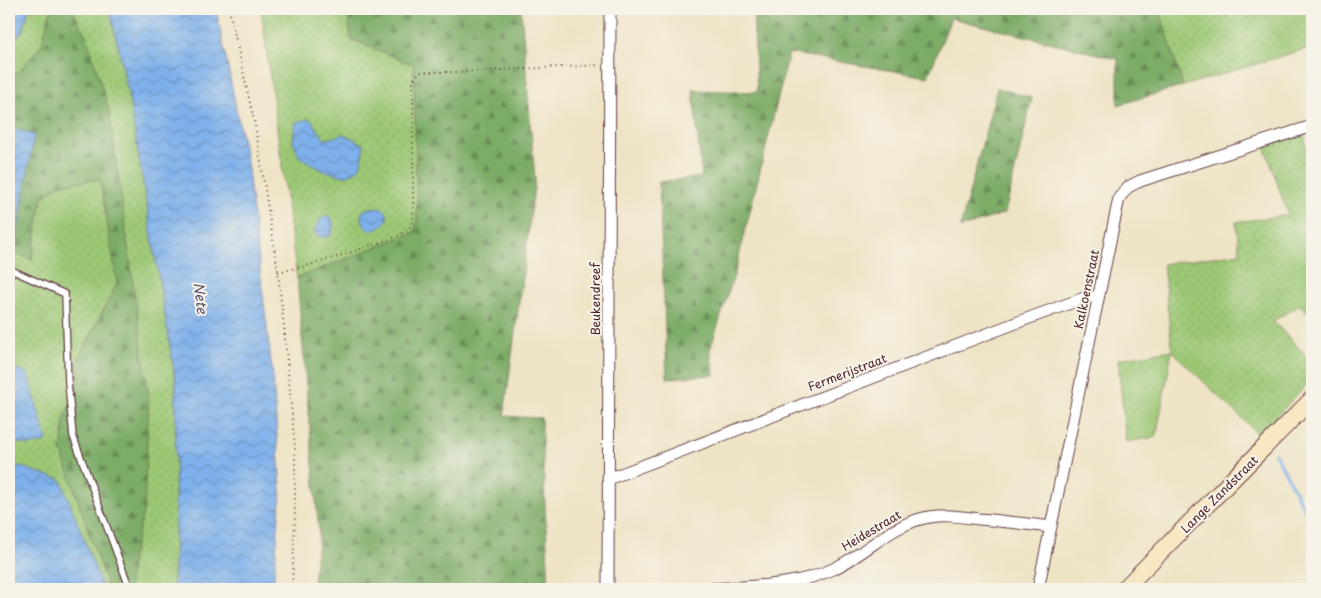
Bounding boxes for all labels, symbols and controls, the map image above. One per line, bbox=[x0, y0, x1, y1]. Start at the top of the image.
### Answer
street label: Kalkoenstraat bbox=[1069, 248, 1103, 330]
street label: Beukendreef bbox=[586, 262, 604, 335]
water label: Nete bbox=[189, 281, 214, 316]
street label: Fermerijstraat bbox=[805, 349, 889, 395]
street label: Lange Zandstraat bbox=[1176, 451, 1262, 537]
street label: Heidestraat bbox=[838, 505, 904, 555]

